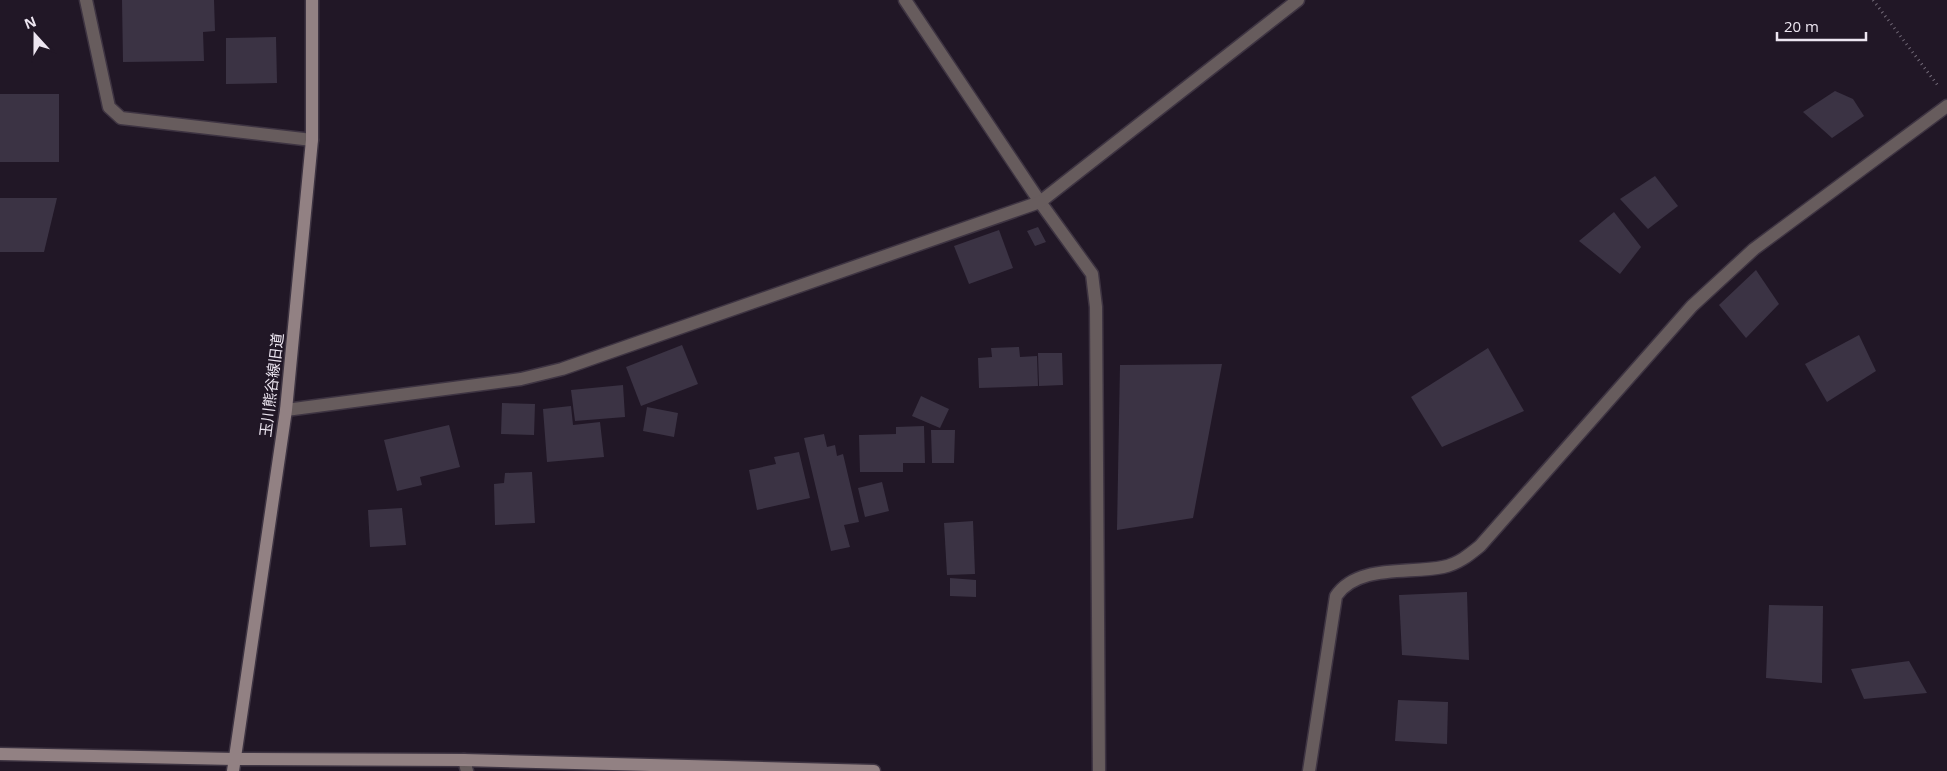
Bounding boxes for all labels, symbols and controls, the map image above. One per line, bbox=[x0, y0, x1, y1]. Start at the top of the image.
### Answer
north arrow bbox=[10, 10, 60, 60]
scale bar bbox=[1777, 10, 1866, 42]
text: N bbox=[21, 11, 39, 33]
text: 20 m bbox=[1784, 16, 1819, 36]
street label: 玉川熊谷線旧道 bbox=[255, 332, 287, 438]

